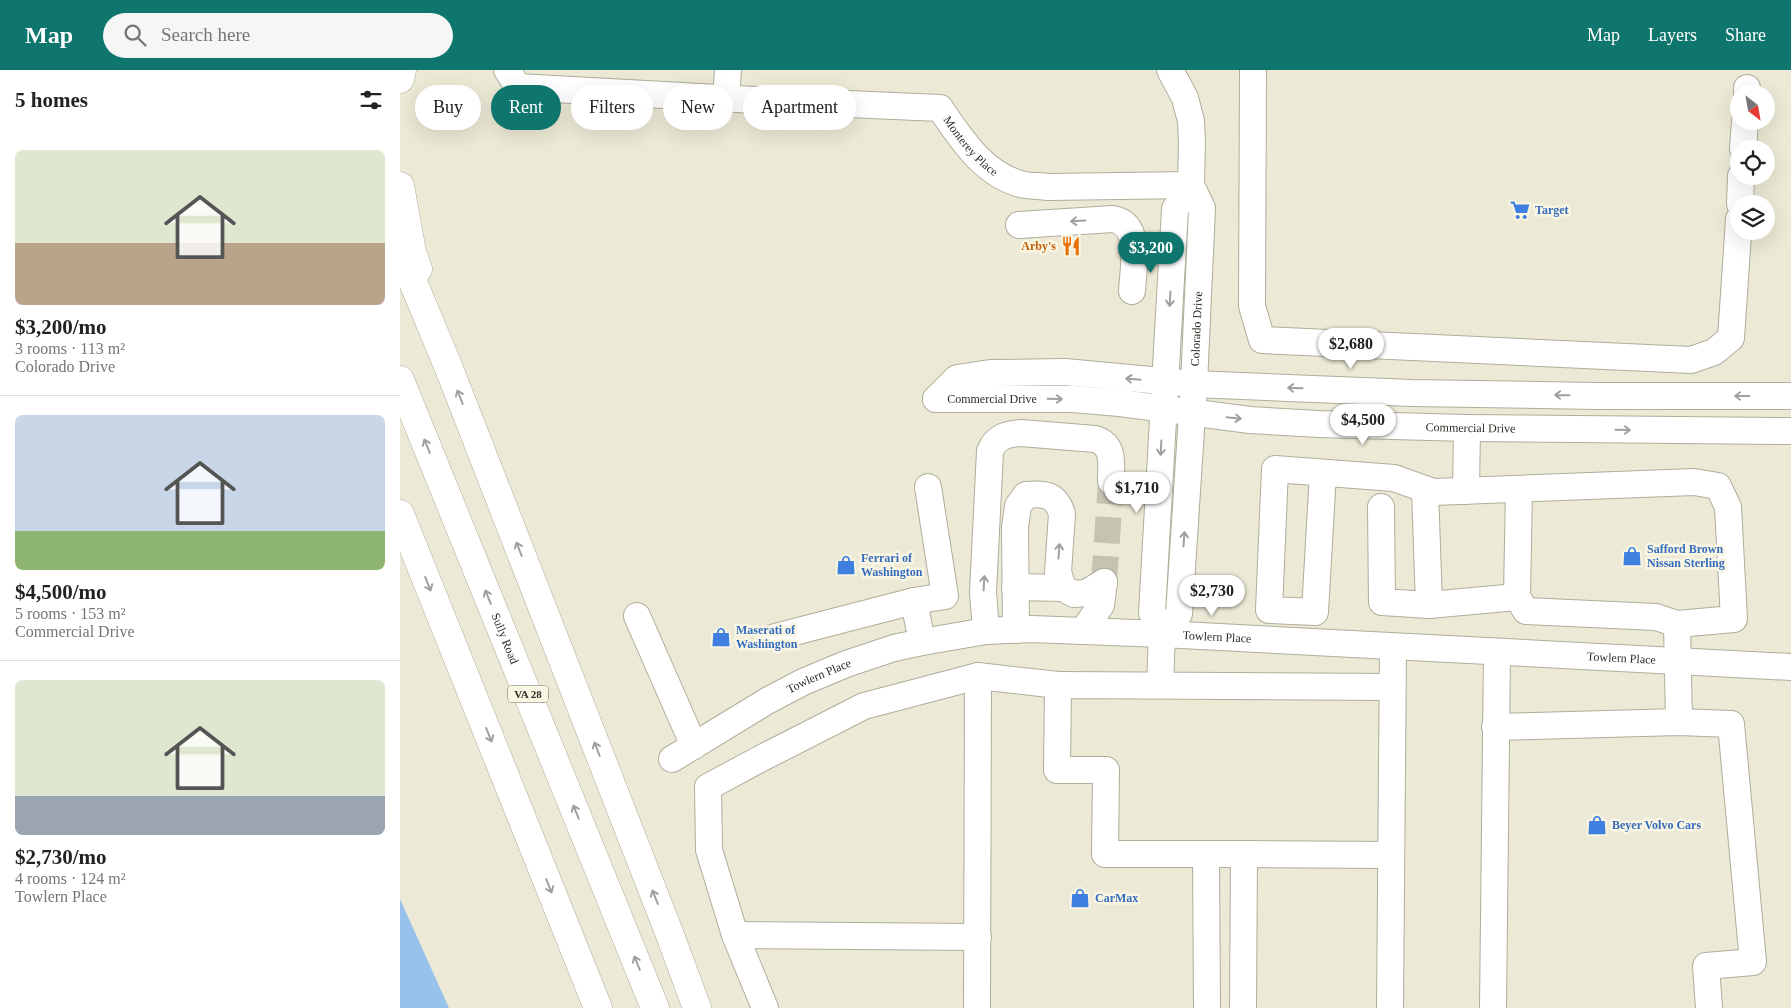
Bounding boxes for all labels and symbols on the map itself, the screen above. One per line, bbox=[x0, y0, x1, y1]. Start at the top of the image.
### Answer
north arrow bbox=[1730, 85, 1775, 130]
street label: Monterey Place bbox=[940, 113, 1001, 179]
supermarket icon: Target bbox=[1509, 199, 1531, 221]
place label: Target bbox=[1535, 203, 1569, 217]
one-way arrow bbox=[1070, 217, 1086, 226]
pin: $3,200 bbox=[1110, 232, 1192, 274]
restaurant icon: Arby's bbox=[1060, 235, 1082, 257]
place label: Arby's bbox=[1021, 239, 1056, 253]
one-way arrow bbox=[1165, 291, 1174, 307]
street label: Colorado Drive bbox=[1188, 291, 1205, 367]
pin: $2,680 bbox=[1310, 328, 1392, 370]
one-way arrow bbox=[1125, 374, 1141, 384]
one-way arrow bbox=[1287, 384, 1303, 393]
one-way arrow bbox=[455, 390, 464, 405]
one-way arrow bbox=[1555, 391, 1571, 400]
one-way arrow bbox=[1735, 391, 1751, 401]
street label: Commercial Drive bbox=[947, 392, 1037, 406]
one-way arrow bbox=[1047, 394, 1063, 403]
pin: $4,500 bbox=[1322, 404, 1404, 446]
one-way arrow bbox=[1225, 413, 1241, 423]
street label: Commercial Drive bbox=[1426, 420, 1515, 435]
one-way arrow bbox=[1615, 425, 1631, 435]
one-way arrow bbox=[422, 439, 431, 455]
one-way arrow bbox=[1157, 440, 1166, 456]
pin: $1,710 bbox=[1096, 472, 1178, 514]
one-way arrow bbox=[1179, 531, 1188, 547]
one-way arrow bbox=[514, 542, 523, 557]
place label: Safford Brown Nissan Sterling bbox=[1647, 542, 1725, 570]
one-way arrow bbox=[1055, 543, 1064, 559]
shop icon: Safford Brown Nissan Sterling bbox=[1621, 545, 1643, 567]
place label: Ferrari of Washington bbox=[861, 551, 923, 579]
shop icon: Ferrari of Washington bbox=[835, 554, 857, 576]
pin: $2,730 bbox=[1171, 574, 1253, 617]
one-way arrow bbox=[979, 575, 988, 591]
one-way arrow bbox=[425, 577, 434, 592]
one-way arrow bbox=[483, 590, 493, 605]
street label: Sully Road bbox=[488, 611, 522, 666]
place label: Maserati of Washington bbox=[736, 623, 798, 651]
shop icon: Maserati of Washington bbox=[710, 626, 732, 648]
street label: Towlern Place bbox=[1182, 628, 1252, 646]
street label: Towlern Place bbox=[1587, 649, 1656, 667]
street label: Towlern Place bbox=[784, 656, 853, 696]
road number: VA 28 bbox=[508, 686, 548, 702]
one-way arrow bbox=[484, 727, 494, 742]
one-way arrow bbox=[592, 742, 601, 757]
one-way arrow bbox=[571, 805, 580, 820]
shop icon: Beyer Volvo Cars bbox=[1586, 814, 1608, 836]
place label: Beyer Volvo Cars bbox=[1612, 818, 1701, 832]
one-way arrow bbox=[545, 878, 554, 893]
shop icon: CarMax bbox=[1069, 887, 1091, 909]
one-way arrow bbox=[650, 890, 659, 905]
place label: CarMax bbox=[1095, 891, 1138, 905]
one-way arrow bbox=[632, 956, 641, 971]

